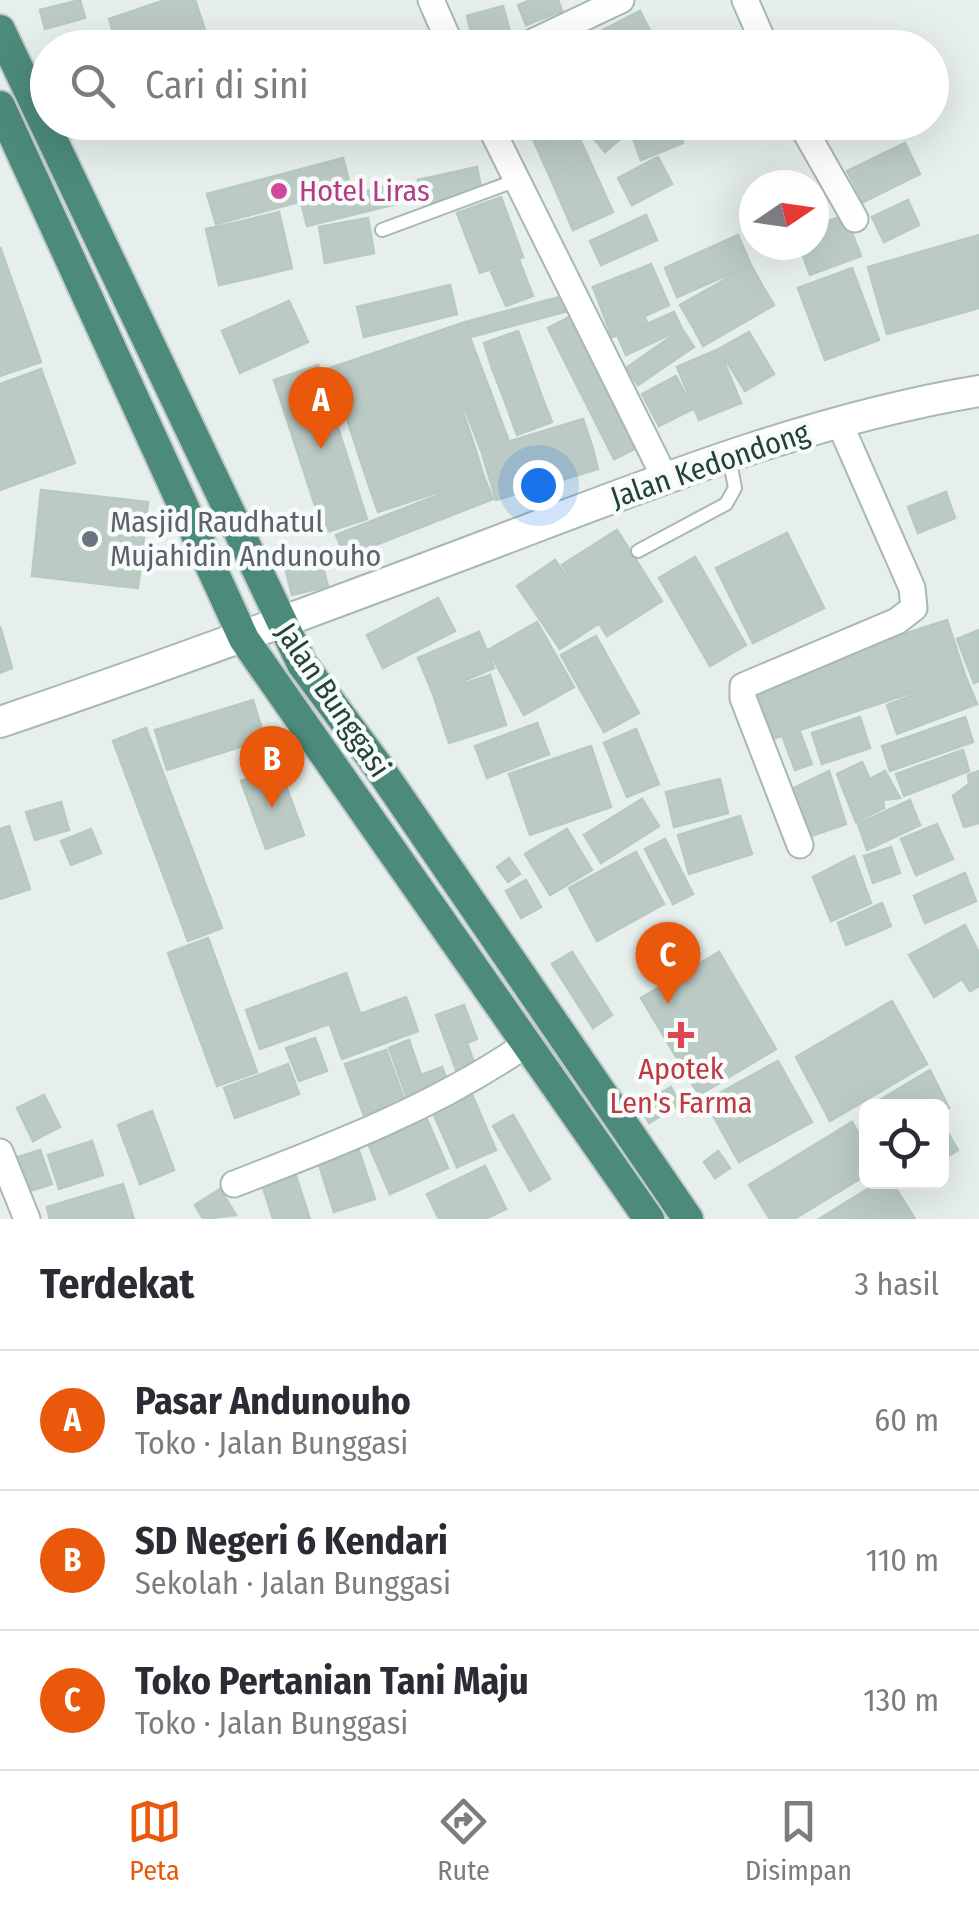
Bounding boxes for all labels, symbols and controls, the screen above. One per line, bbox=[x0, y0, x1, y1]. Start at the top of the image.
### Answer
search box bbox=[30, 30, 949, 140]
icon: search bbox=[65, 58, 120, 113]
text: Cari di sini bbox=[145, 62, 309, 108]
north arrow bbox=[739, 170, 829, 260]
place label: Hotel Liras bbox=[299, 173, 430, 209]
marker: Hotel Liras bbox=[268, 180, 290, 202]
pin: A bbox=[288, 366, 354, 449]
street label: Jalan Kedondong bbox=[606, 414, 815, 516]
your location bbox=[513, 460, 564, 511]
place label: Masjid Raudhatul Mujahidin Andunouho bbox=[110, 504, 381, 574]
marker: Masjid Raudhatul Mujahidin Andunouho bbox=[79, 528, 101, 550]
street label: Jalan Bunggasi bbox=[268, 616, 398, 784]
pin: B bbox=[240, 726, 304, 808]
pin: C bbox=[636, 922, 700, 1004]
marker: Apotek Len's Farma bbox=[670, 1024, 692, 1046]
place label: Apotek Len's Farma bbox=[610, 1051, 752, 1121]
map controls bbox=[859, 1099, 949, 1189]
button: locate bbox=[859, 1099, 949, 1189]
text: Terdekat bbox=[40, 1259, 194, 1309]
text: 3 hasil bbox=[855, 1265, 939, 1303]
text: Pasar Andunouho bbox=[135, 1378, 411, 1424]
text: A bbox=[64, 1401, 81, 1439]
text: 60 m bbox=[874, 1401, 939, 1439]
text: Toko · Jalan Bunggasi bbox=[135, 1424, 408, 1462]
text: SD Negeri 6 Kendari bbox=[135, 1518, 448, 1564]
text: B bbox=[64, 1541, 81, 1579]
text: 110 m bbox=[866, 1541, 939, 1579]
text: Sekolah · Jalan Bunggasi bbox=[135, 1564, 451, 1602]
text: Toko Pertanian Tani Maju bbox=[135, 1658, 529, 1704]
text: C bbox=[64, 1681, 81, 1719]
text: 130 m bbox=[863, 1681, 939, 1719]
text: Toko · Jalan Bunggasi bbox=[135, 1704, 408, 1742]
tab: Peta bbox=[127, 1794, 182, 1887]
tab: Rute bbox=[436, 1794, 491, 1887]
tab: Disimpan bbox=[745, 1794, 852, 1887]

